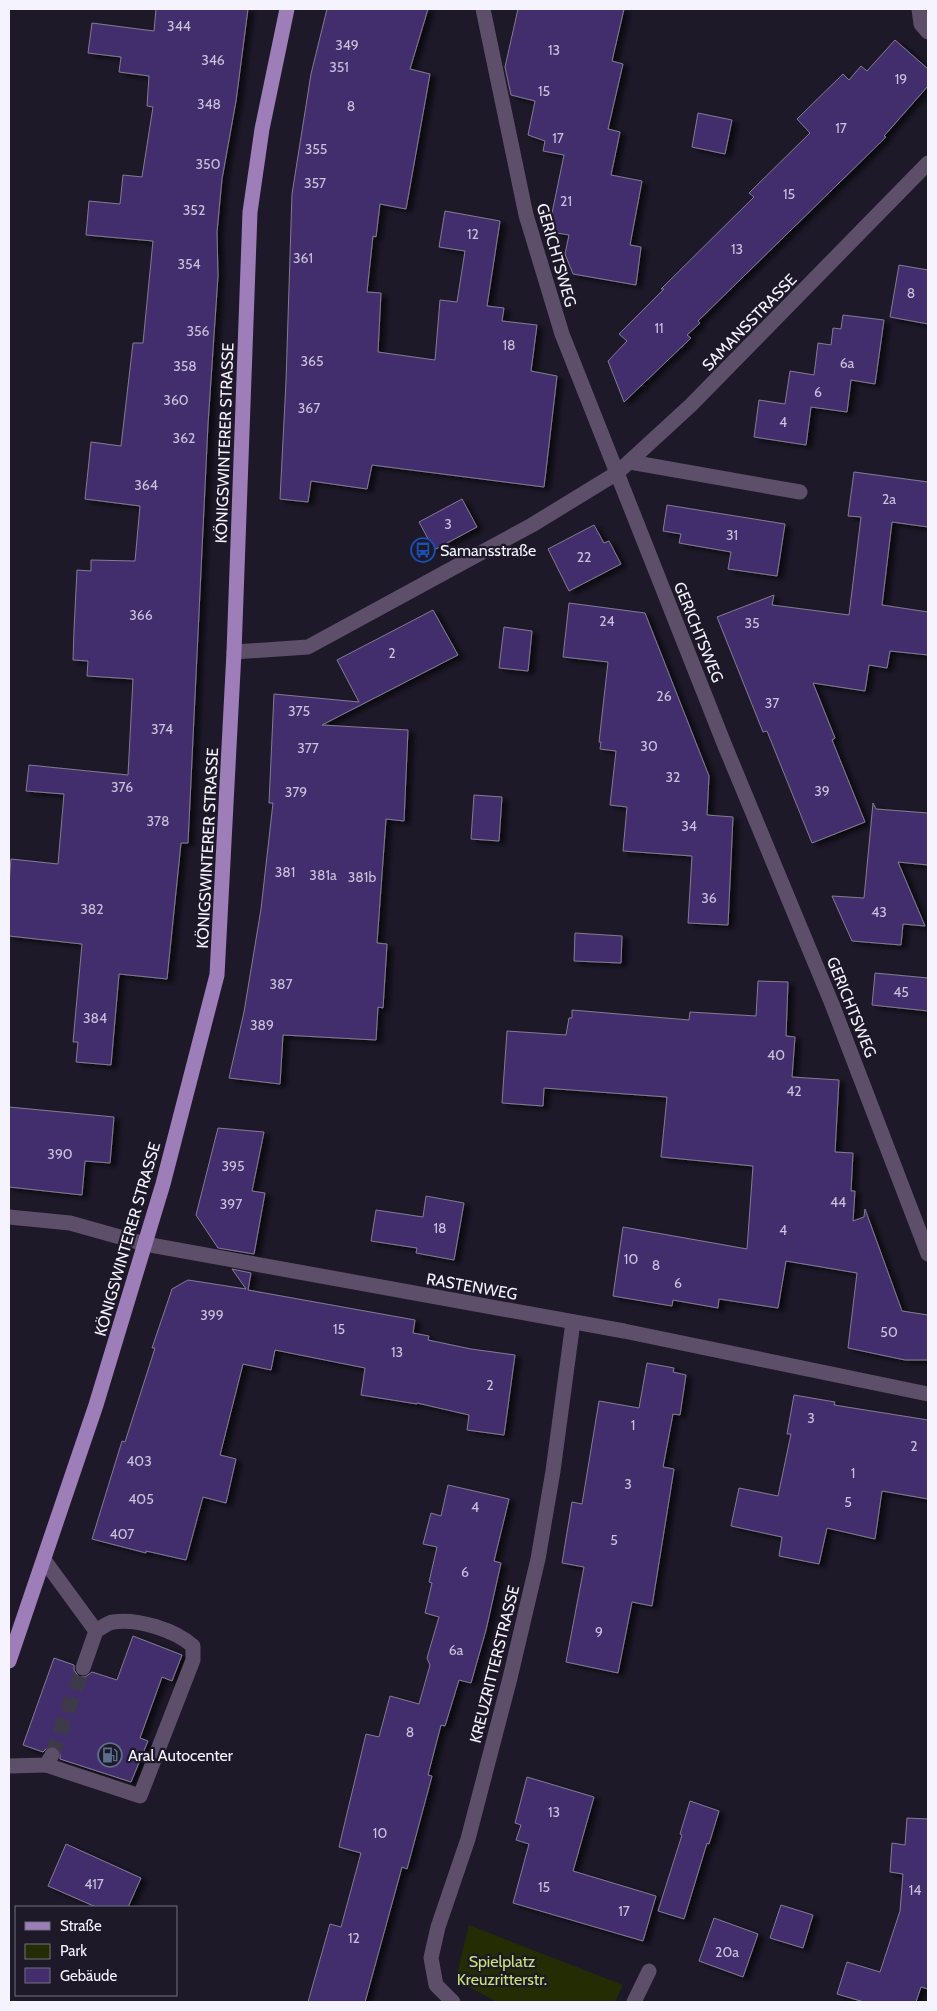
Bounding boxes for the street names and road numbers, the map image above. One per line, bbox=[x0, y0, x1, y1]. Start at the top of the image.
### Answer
street label: GERICHTSWEG bbox=[533, 201, 580, 309]
street label: SAMANSSTRASSE bbox=[698, 270, 801, 375]
street label: KÖNIGSWINTERER STRASSE bbox=[211, 342, 238, 544]
street label: GERICHTSWEG bbox=[670, 579, 727, 685]
street label: KÖNIGSWINTERER STRASSE bbox=[193, 747, 222, 949]
street label: GERICHTSWEG bbox=[823, 954, 880, 1060]
street label: KÖNIGSWINTERER STRASSE bbox=[91, 1140, 164, 1338]
street label: RASTENWEG bbox=[425, 1269, 519, 1304]
street label: KREUZRITTERSTRASSE bbox=[466, 1583, 523, 1745]

